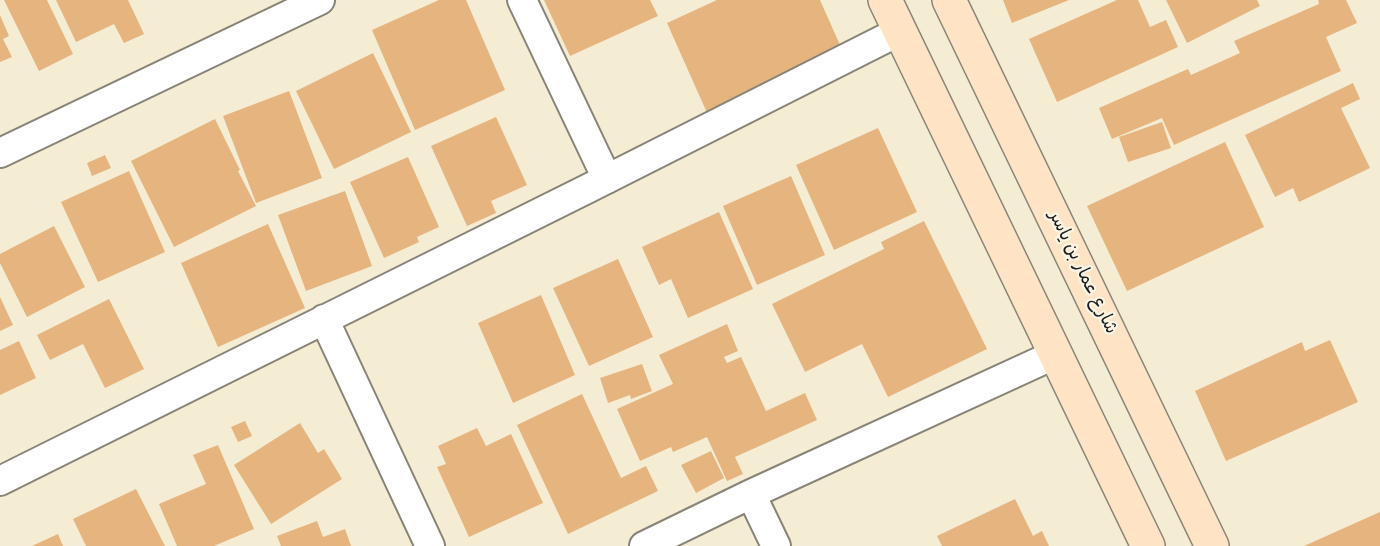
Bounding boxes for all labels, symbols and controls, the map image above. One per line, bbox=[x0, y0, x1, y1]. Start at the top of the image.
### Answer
street label: شارع عمار بن ياسر bbox=[1042, 208, 1120, 338]

